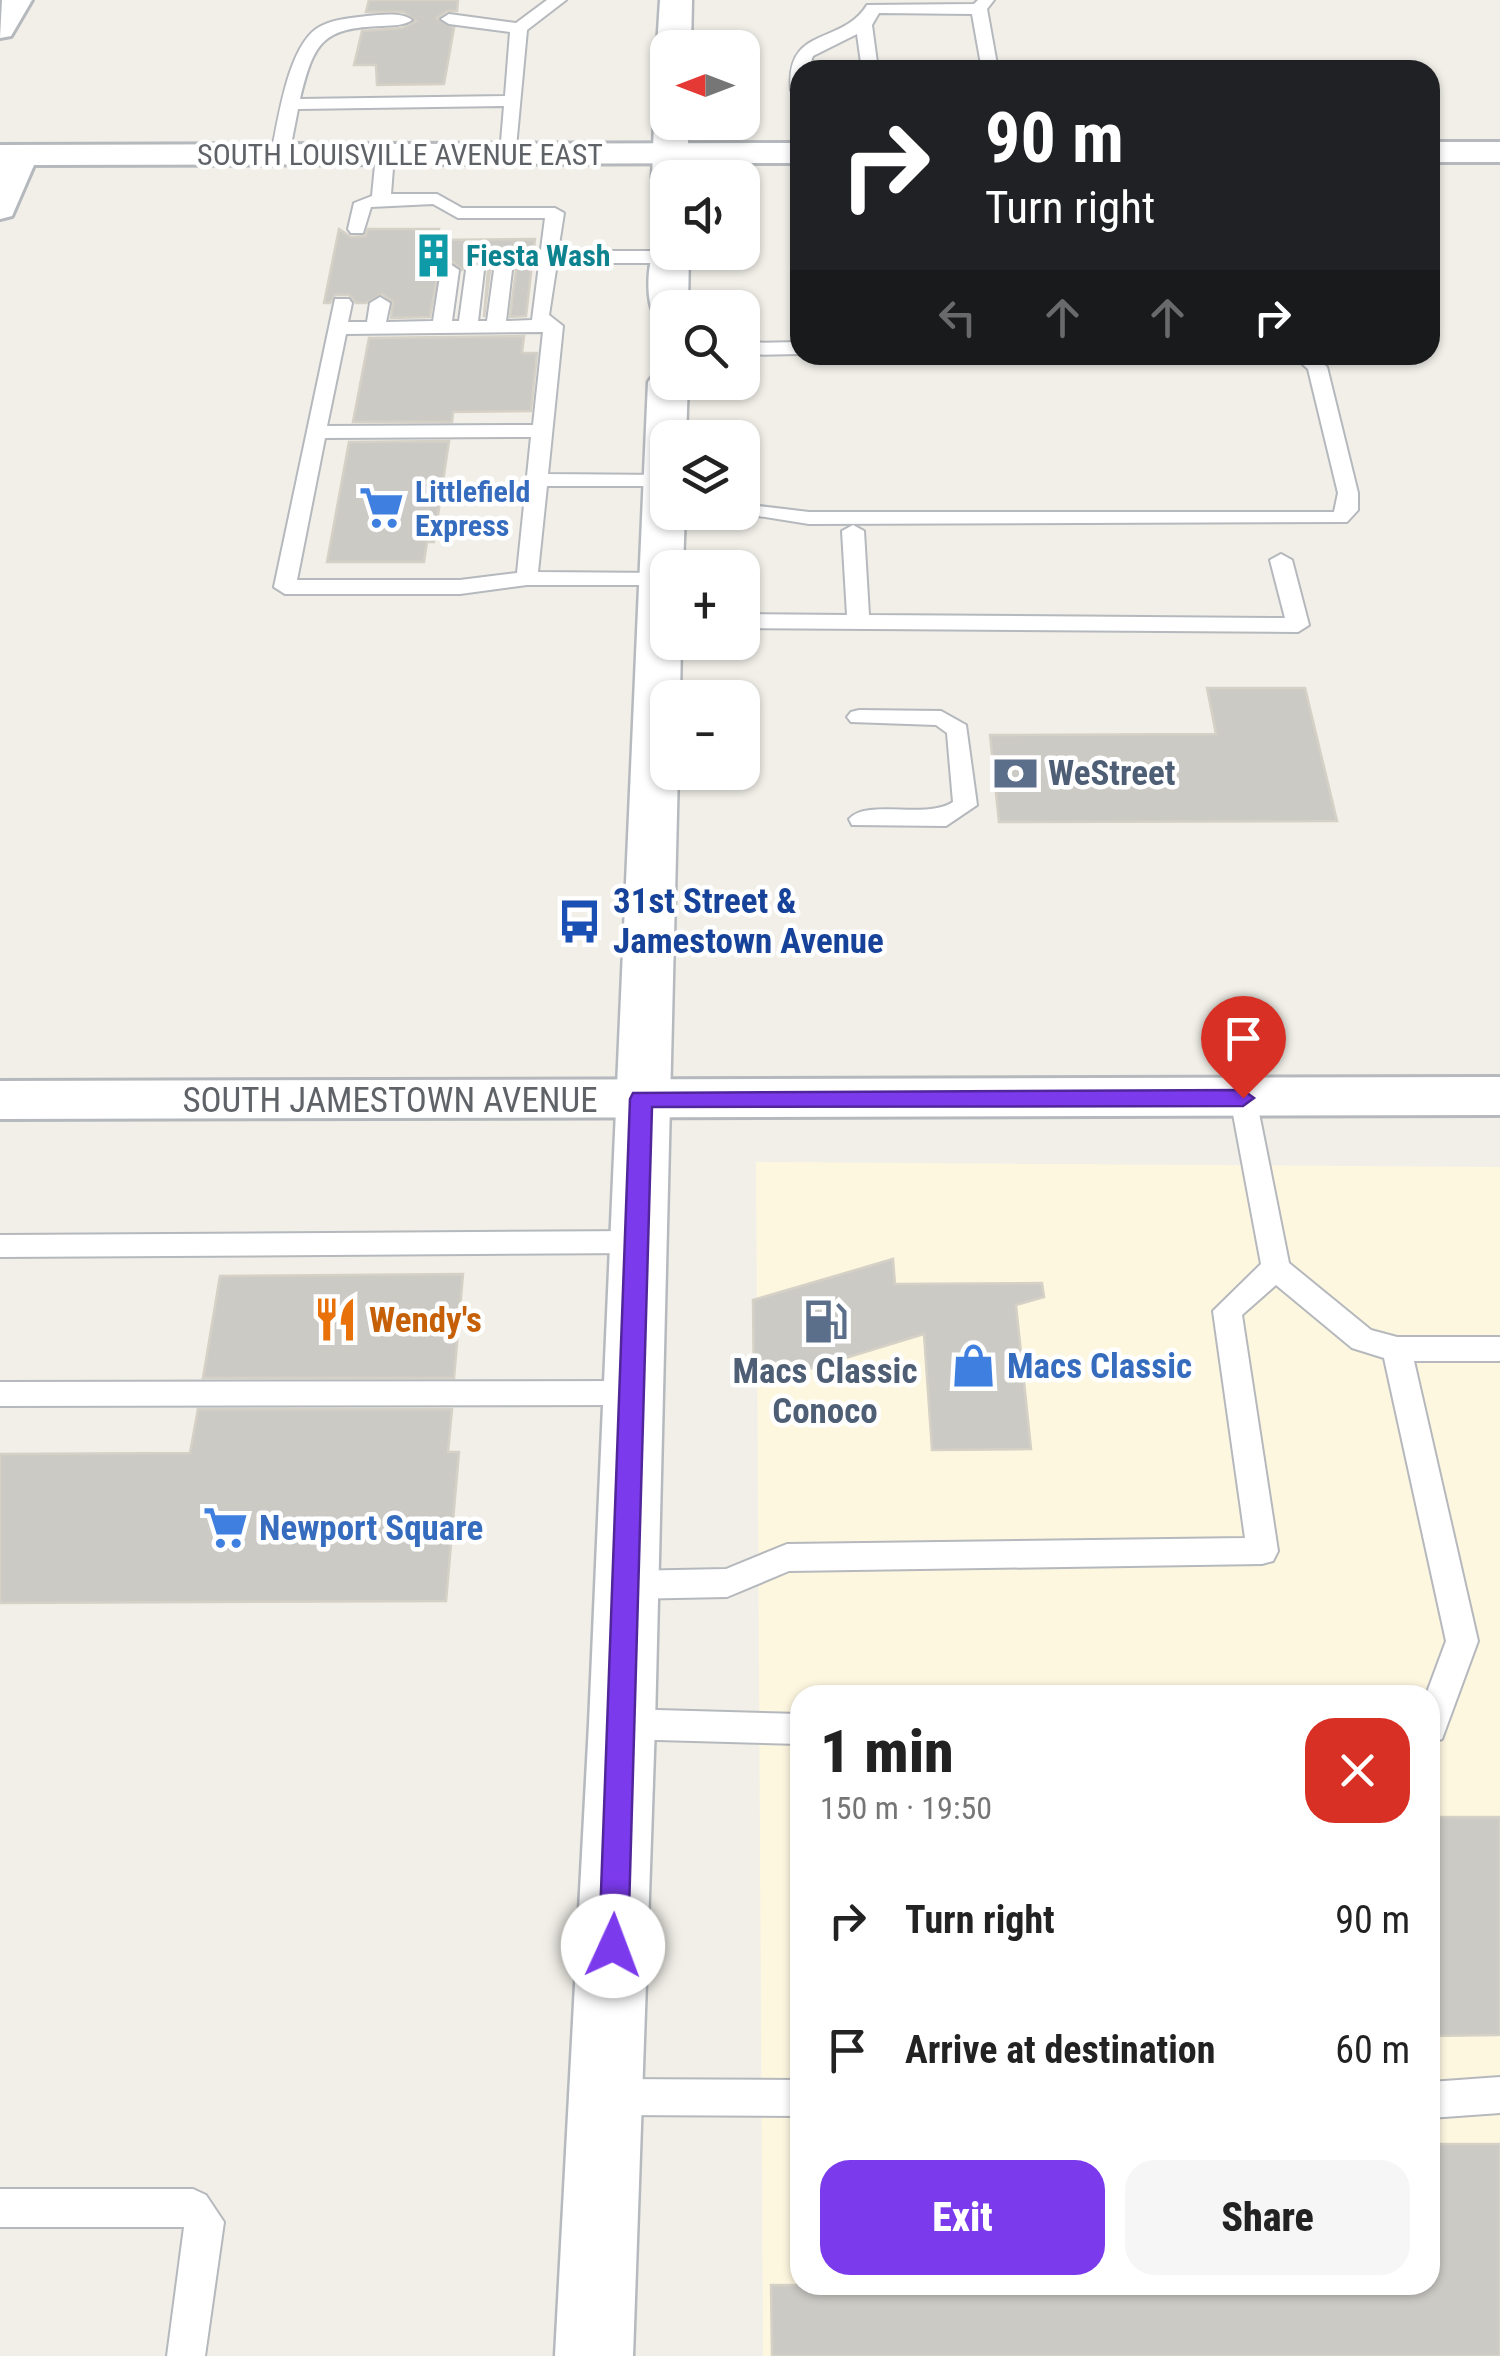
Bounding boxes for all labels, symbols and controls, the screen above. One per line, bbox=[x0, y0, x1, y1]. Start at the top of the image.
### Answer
north arrow bbox=[650, 30, 760, 140]
map controls bbox=[650, 30, 760, 790]
text: 90 m bbox=[985, 97, 1124, 179]
icon: right bbox=[820, 100, 950, 230]
street label: SOUTH LOUISVILLE AVENUE EAST bbox=[197, 137, 603, 172]
button: sound bbox=[650, 160, 760, 270]
text: Turn right bbox=[985, 181, 1155, 234]
building icon: Fiesta Wash bbox=[409, 231, 457, 279]
place label: Fiesta Wash bbox=[466, 238, 611, 273]
button: search bbox=[650, 290, 760, 400]
icon: left bbox=[930, 290, 985, 345]
icon: ahead bbox=[1035, 290, 1090, 345]
icon: ahead bbox=[1140, 290, 1195, 345]
icon: right bbox=[1245, 290, 1300, 345]
button: layers bbox=[650, 420, 760, 530]
place label: Littlefield Express bbox=[415, 474, 530, 543]
supermarket icon: Littlefield Express bbox=[358, 484, 406, 532]
button: + bbox=[650, 550, 760, 660]
button: − bbox=[650, 680, 760, 790]
bank icon: WeStreet bbox=[991, 749, 1039, 797]
place label: WeStreet bbox=[1048, 753, 1176, 794]
place label: 31st Street & Jamestown Avenue bbox=[613, 881, 884, 962]
bus stop icon: 31st Street & Jamestown Avenue bbox=[556, 897, 604, 945]
pin bbox=[1201, 996, 1286, 1099]
icon: arrive bbox=[1216, 1011, 1271, 1066]
street label: SOUTH JAMESTOWN AVENUE bbox=[182, 1080, 598, 1121]
restaurant icon: Wendy's bbox=[312, 1296, 360, 1344]
fuel station icon: Macs Classic Conoco bbox=[801, 1297, 849, 1345]
place label: Wendy's bbox=[369, 1300, 482, 1341]
shop icon: Macs Classic bbox=[950, 1342, 998, 1390]
place label: Macs Classic bbox=[1007, 1346, 1192, 1387]
place label: Macs Classic Conoco bbox=[732, 1351, 918, 1432]
supermarket icon: Newport Square bbox=[202, 1504, 250, 1552]
place label: Newport Square bbox=[259, 1508, 483, 1549]
text: 1 min bbox=[820, 1716, 954, 1787]
button: close bbox=[1305, 1718, 1410, 1823]
text: 150 m · 19:50 bbox=[820, 1789, 992, 1827]
icon: right bbox=[820, 1893, 875, 1948]
position arrow bbox=[561, 1894, 665, 1998]
text: Turn right bbox=[905, 1898, 1055, 1942]
text: 90 m bbox=[1335, 1898, 1410, 1942]
icon: arrive bbox=[820, 2023, 875, 2078]
text: Arrive at destination bbox=[905, 2028, 1215, 2072]
text: 60 m bbox=[1335, 2028, 1410, 2072]
button: Exit bbox=[820, 2160, 1105, 2275]
button: Share bbox=[1125, 2160, 1410, 2275]

